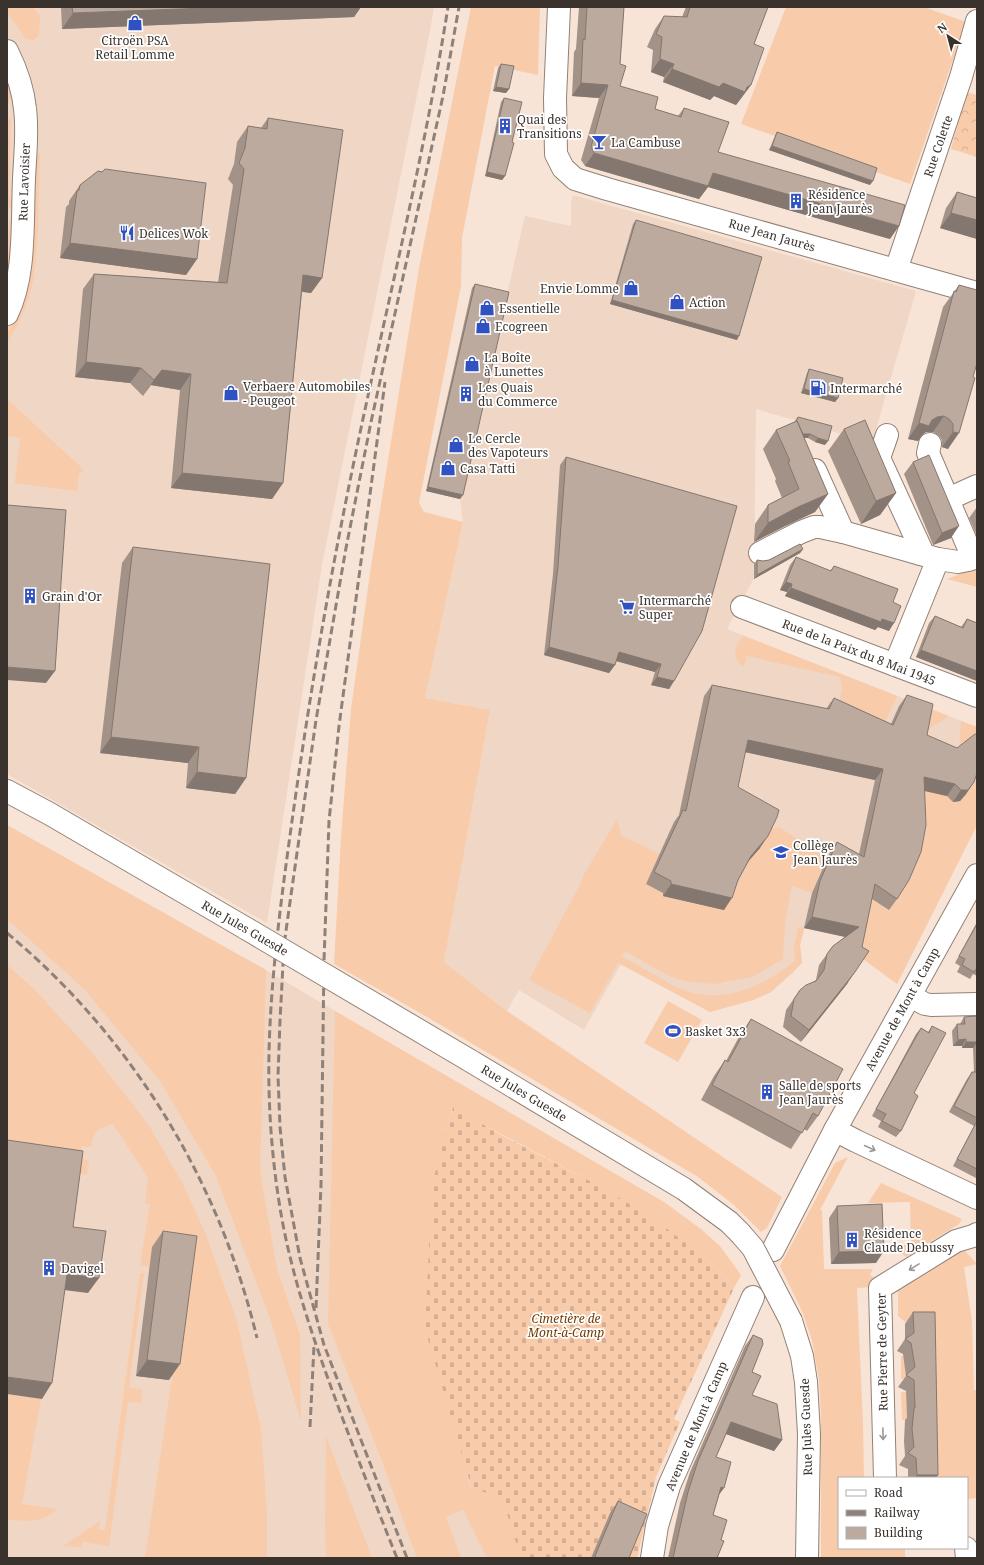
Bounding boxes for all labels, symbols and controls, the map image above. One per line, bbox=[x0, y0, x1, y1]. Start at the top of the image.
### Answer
shop icon: Citroën PSA Retail Lomme bbox=[126, 14, 144, 32]
north arrow bbox=[928, 16, 968, 56]
text: N bbox=[934, 19, 950, 36]
place label: Citroën PSA Retail Lomme bbox=[95, 32, 175, 63]
place label: Quai des Transitions bbox=[517, 111, 582, 142]
street label: Rue Colette bbox=[919, 113, 957, 179]
building icon: Quai des Transitions bbox=[496, 117, 514, 135]
bar icon: La Cambuse bbox=[590, 133, 608, 151]
place label: La Cambuse bbox=[611, 134, 681, 151]
street label: Rue Lavoisier bbox=[14, 142, 34, 221]
place label: Résidence Jean Jaurès bbox=[807, 186, 872, 217]
building icon: Résidence Jean Jaurès bbox=[787, 192, 805, 210]
street label: Rue Jean Jaurès bbox=[727, 214, 817, 256]
restaurant icon: Delices Wok bbox=[118, 224, 136, 242]
place label: Delices Wok bbox=[139, 225, 209, 242]
shop icon: Envie Lomme bbox=[622, 279, 640, 297]
place label: Envie Lomme bbox=[540, 280, 619, 297]
shop icon: Action bbox=[668, 293, 686, 311]
place label: Action bbox=[689, 294, 726, 311]
shop icon: Essentielle bbox=[478, 299, 496, 317]
place label: Essentielle bbox=[499, 300, 560, 317]
shop icon: Ecogreen bbox=[474, 317, 492, 335]
place label: Ecogreen bbox=[495, 318, 548, 335]
place label: La Boîte à Lunettes bbox=[484, 349, 543, 380]
shop icon: La Boîte à Lunettes bbox=[463, 355, 481, 373]
place label: Verbaere Automobiles - Peugeot bbox=[243, 378, 370, 409]
place label: Les Quais du Commerce bbox=[478, 379, 557, 410]
fuel station icon: Intermarché bbox=[809, 379, 827, 397]
place label: Intermarché bbox=[830, 380, 902, 397]
shop icon: Verbaere Automobiles - Peugeot bbox=[222, 384, 240, 402]
building icon: Les Quais du Commerce bbox=[457, 385, 475, 403]
place label: Le Cercle des Vapoteurs bbox=[468, 430, 548, 461]
shop icon: Le Cercle des Vapoteurs bbox=[447, 436, 465, 454]
shop icon: Casa Tatti bbox=[439, 459, 457, 477]
place label: Casa Tatti bbox=[460, 460, 516, 477]
building icon: Grain d'Or bbox=[21, 587, 39, 605]
place label: Grain d'Or bbox=[42, 588, 102, 605]
place label: Intermarché Super bbox=[639, 592, 711, 623]
supermarket icon: Intermarché Super bbox=[618, 598, 636, 616]
street label: Rue de la Paix du 8 Mai 1945 bbox=[780, 615, 938, 689]
place label: Collège Jean Jaurès bbox=[792, 837, 857, 868]
school or university icon: Collège Jean Jaurès bbox=[772, 843, 790, 861]
street label: Rue Jules Guesde bbox=[199, 896, 291, 960]
street label: Avenue de Mont à Camp bbox=[861, 944, 943, 1074]
sports icon: Basket 3x3 bbox=[664, 1022, 682, 1040]
place label: Basket 3x3 bbox=[685, 1023, 746, 1040]
street label: Rue Jules Guesde bbox=[478, 1061, 570, 1125]
place label: Salle de sports Jean Jaurès bbox=[778, 1077, 861, 1108]
building icon: Salle de sports Jean Jaurès bbox=[758, 1083, 776, 1101]
one-way arrow bbox=[863, 1145, 875, 1152]
place label: Résidence Claude Debussy bbox=[864, 1225, 954, 1256]
building icon: Résidence Claude Debussy bbox=[843, 1231, 861, 1249]
building icon: Davigel bbox=[40, 1259, 58, 1277]
place label: Davigel bbox=[61, 1260, 104, 1277]
one-way arrow bbox=[909, 1263, 920, 1271]
street label: Rue Pierre de Geyter bbox=[872, 1292, 892, 1411]
park label: Cimetière de Mont-à-Camp bbox=[527, 1310, 604, 1341]
street label: Avenue de Mont à Camp bbox=[661, 1359, 731, 1493]
street label: Rue Jules Guesde bbox=[796, 1378, 816, 1476]
one-way arrow bbox=[880, 1427, 887, 1440]
legend bbox=[838, 1477, 968, 1549]
text: Road bbox=[874, 1484, 904, 1501]
text: Railway bbox=[874, 1504, 920, 1521]
text: Building bbox=[874, 1524, 923, 1541]

